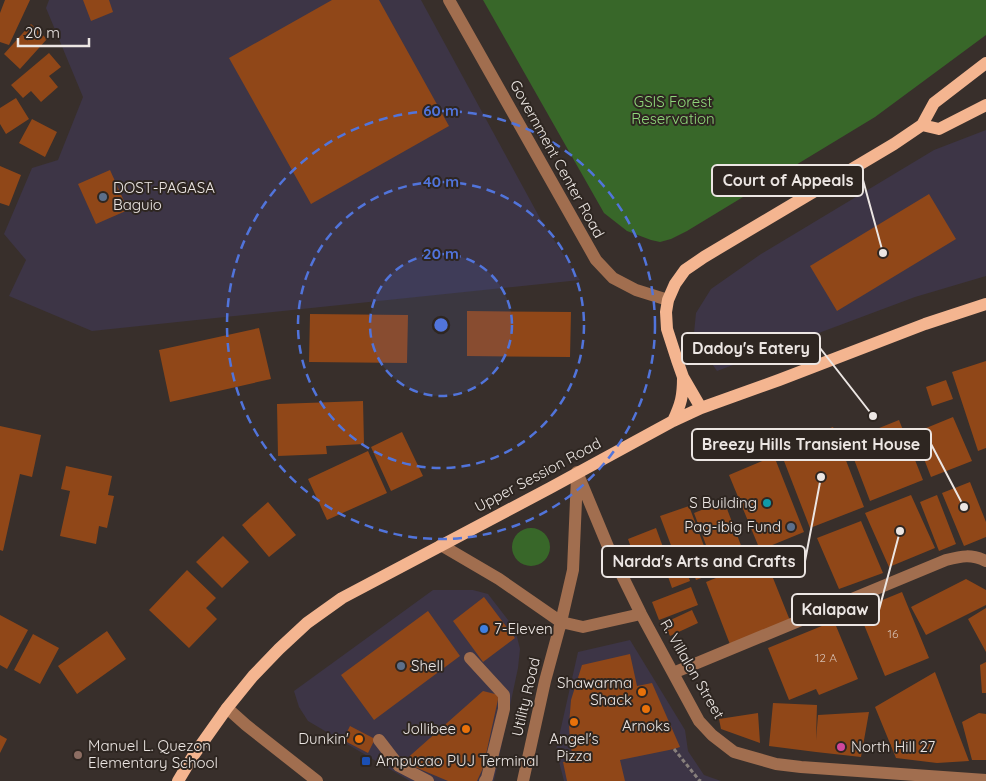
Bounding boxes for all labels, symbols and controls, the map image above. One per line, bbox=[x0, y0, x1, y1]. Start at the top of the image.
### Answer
scale bar bbox=[18, 15, 89, 47]
text: 20 m bbox=[25, 23, 60, 42]
street label: Government Center Road bbox=[506, 76, 609, 241]
park label: GSIS Forest Reservation bbox=[631, 92, 715, 128]
text: 60 m bbox=[423, 101, 459, 120]
callout: Court of Appeals bbox=[712, 165, 863, 196]
text: Court of Appeals bbox=[723, 170, 854, 190]
text: 40 m bbox=[423, 172, 459, 191]
place label: DOST-PAGASA Baguio bbox=[113, 178, 215, 214]
marker: DOST-PAGASA Baguio bbox=[97, 191, 109, 203]
text: 20 m bbox=[423, 244, 459, 263]
centre of rings bbox=[432, 316, 450, 334]
callout: Dadoy's Eatery bbox=[682, 333, 820, 364]
text: Dadoy's Eatery bbox=[692, 338, 810, 358]
callout: Breezy Hills Transient House bbox=[692, 429, 931, 460]
street label: Upper Session Road bbox=[471, 433, 604, 516]
text: Breezy Hills Transient House bbox=[702, 434, 920, 454]
place label: S Building bbox=[689, 493, 757, 512]
marker: S Building bbox=[761, 497, 773, 509]
place label: Pag-ibig Fund bbox=[684, 517, 781, 536]
marker: Pag-ibig Fund bbox=[785, 521, 797, 533]
callout: Narda's Arts and Crafts bbox=[602, 546, 805, 577]
text: Narda's Arts and Crafts bbox=[613, 551, 796, 571]
callout: Kalapaw bbox=[792, 594, 879, 625]
text: Kalapaw bbox=[801, 599, 869, 619]
street label: R. Villalon Street bbox=[656, 615, 729, 722]
place label: 7-Eleven bbox=[494, 619, 553, 638]
marker: 7-Eleven bbox=[478, 623, 490, 635]
house number: 16 bbox=[888, 626, 899, 641]
house number: 12 A bbox=[815, 650, 837, 665]
street label: Utility Road bbox=[507, 655, 544, 738]
place label: Shell bbox=[411, 656, 443, 675]
marker: Shell bbox=[395, 660, 407, 672]
place label: Shawarma Shack bbox=[557, 673, 632, 709]
marker: Shawarma Shack bbox=[636, 686, 648, 698]
marker: Arnoks bbox=[640, 703, 652, 715]
marker: Angel's Pizza bbox=[568, 716, 580, 728]
place label: Arnoks bbox=[622, 716, 670, 735]
place label: Jollibee bbox=[402, 719, 456, 738]
marker: Jollibee bbox=[460, 723, 472, 735]
place label: Dunkin' bbox=[298, 729, 349, 748]
place label: Angel's Pizza bbox=[549, 729, 599, 765]
marker: Dunkin' bbox=[353, 733, 365, 745]
place label: Manuel L. Quezon Elementary School bbox=[88, 736, 218, 772]
place label: North Hill 27 bbox=[851, 737, 935, 756]
marker: North Hill 27 bbox=[835, 741, 847, 753]
marker: Manuel L. Quezon Elementary School bbox=[72, 749, 84, 761]
place label: Ampucao PUJ Terminal bbox=[376, 751, 539, 770]
marker: Ampucao PUJ Terminal bbox=[360, 755, 372, 767]

